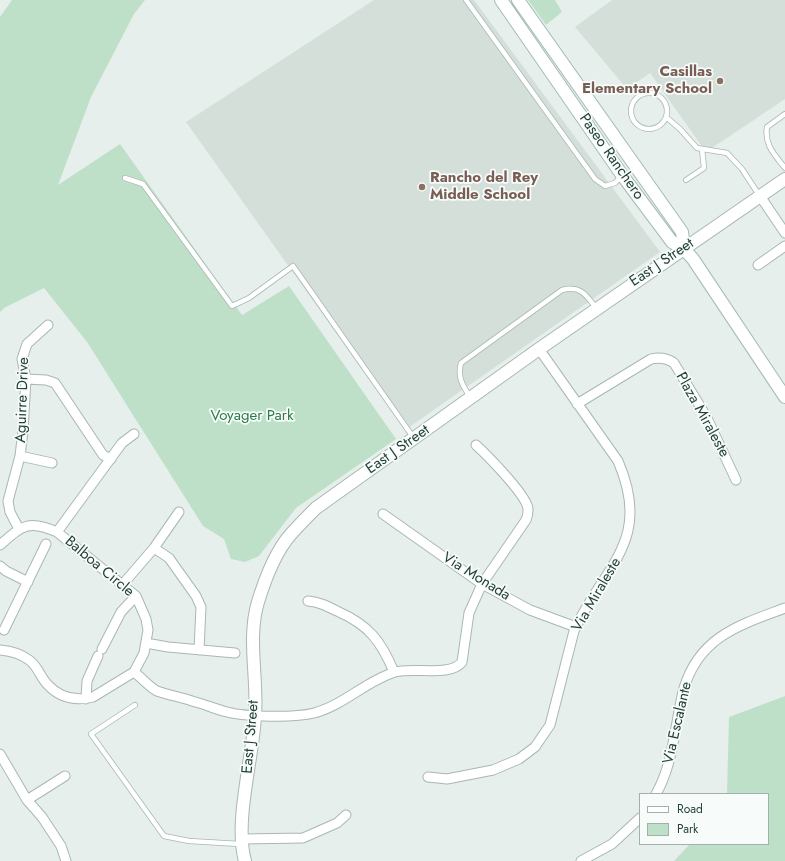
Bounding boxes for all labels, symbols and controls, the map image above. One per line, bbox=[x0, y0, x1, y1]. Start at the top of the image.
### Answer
place label: Casillas Elementary School bbox=[582, 63, 712, 98]
marker: Casillas Elementary School bbox=[715, 76, 725, 86]
street label: Paseo Ranchero bbox=[575, 111, 647, 203]
place label: Rancho del Rey Middle School bbox=[430, 169, 538, 204]
marker: Rancho del Rey Middle School bbox=[417, 182, 427, 192]
street label: East J Street bbox=[627, 235, 697, 291]
street label: Aguirre Drive bbox=[13, 357, 33, 443]
street label: Plaza Miraleste bbox=[671, 369, 733, 461]
park label: Voyager Park bbox=[210, 407, 294, 425]
street label: East J Street bbox=[363, 422, 433, 478]
street label: Balboa Circle bbox=[61, 533, 137, 601]
street label: Via Monada bbox=[439, 549, 513, 605]
street label: Via Miraleste bbox=[569, 555, 625, 635]
street label: Via Escalante bbox=[660, 680, 696, 766]
street label: East J Street bbox=[239, 700, 263, 774]
legend bbox=[639, 793, 769, 845]
text: Road bbox=[677, 800, 703, 818]
text: Park bbox=[677, 820, 698, 838]

